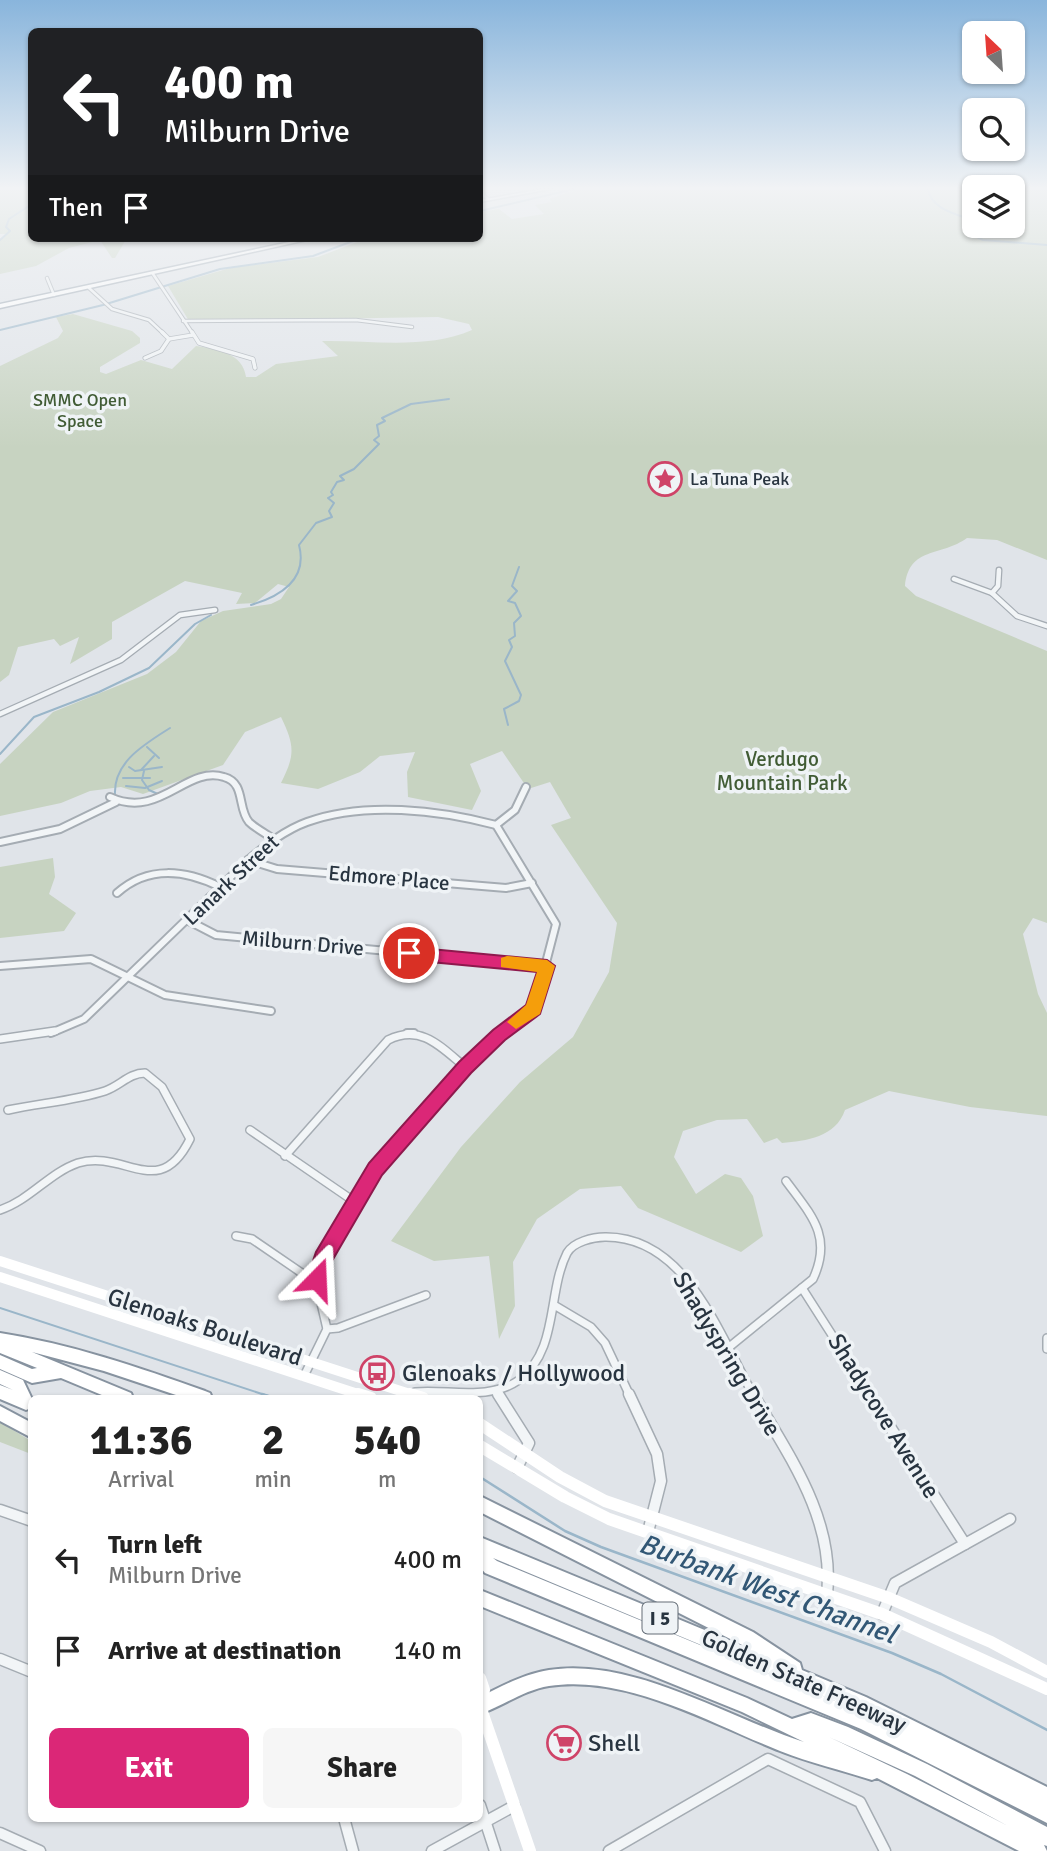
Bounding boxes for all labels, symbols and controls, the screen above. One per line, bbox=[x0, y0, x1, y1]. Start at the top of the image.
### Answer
north arrow bbox=[962, 21, 1026, 84]
map controls bbox=[962, 21, 1025, 238]
text: 400 m bbox=[164, 52, 294, 112]
icon: left bbox=[49, 56, 140, 147]
button: search bbox=[962, 98, 1025, 161]
text: Milburn Drive bbox=[164, 112, 350, 151]
button: layers bbox=[962, 175, 1025, 238]
icon: arrive bbox=[117, 189, 155, 227]
text: Then bbox=[49, 192, 103, 224]
park label: SMMC Open Space bbox=[33, 389, 127, 432]
place icon: La Tuna Peak bbox=[646, 460, 684, 498]
place label: La Tuna Peak bbox=[690, 468, 789, 490]
park label: Verdugo Mountain Park bbox=[717, 746, 848, 796]
street label: Lanark Street bbox=[178, 829, 284, 931]
street label: Edmore Place bbox=[327, 860, 451, 896]
pin bbox=[379, 923, 439, 983]
street label: Milburn Drive bbox=[241, 925, 365, 961]
icon: arrive bbox=[390, 934, 428, 972]
position arrow bbox=[280, 1242, 354, 1316]
street label: Shadyspring Drive bbox=[666, 1267, 788, 1441]
street label: Glenoaks Boulevard bbox=[104, 1281, 306, 1373]
street label: Shadycove Avenue bbox=[821, 1328, 947, 1504]
bus stop icon: Glenoaks / Hollywood bbox=[358, 1354, 396, 1392]
place label: Glenoaks / Hollywood bbox=[402, 1358, 625, 1388]
text: 11:36 bbox=[90, 1415, 193, 1466]
text: 2 bbox=[262, 1415, 284, 1466]
text: 540 bbox=[353, 1415, 421, 1466]
text: Arrival bbox=[108, 1465, 174, 1494]
text: min bbox=[254, 1465, 292, 1494]
text: m bbox=[378, 1465, 396, 1494]
water label: Burbank West Channel bbox=[634, 1527, 902, 1652]
text: Turn left bbox=[108, 1529, 202, 1561]
icon: left bbox=[49, 1541, 87, 1579]
text: 400 m bbox=[393, 1544, 462, 1576]
text: Milburn Drive bbox=[108, 1561, 242, 1590]
road number: I 5 bbox=[642, 1602, 678, 1634]
street label: Golden State Freeway bbox=[697, 1622, 911, 1740]
icon: arrive bbox=[49, 1632, 87, 1670]
text: Arrive at destination bbox=[108, 1635, 341, 1667]
text: 140 m bbox=[393, 1635, 462, 1667]
supermarket icon: Shell bbox=[545, 1724, 583, 1762]
button: Exit bbox=[49, 1728, 249, 1808]
button: Share bbox=[263, 1728, 462, 1808]
place label: Shell bbox=[588, 1728, 640, 1758]

